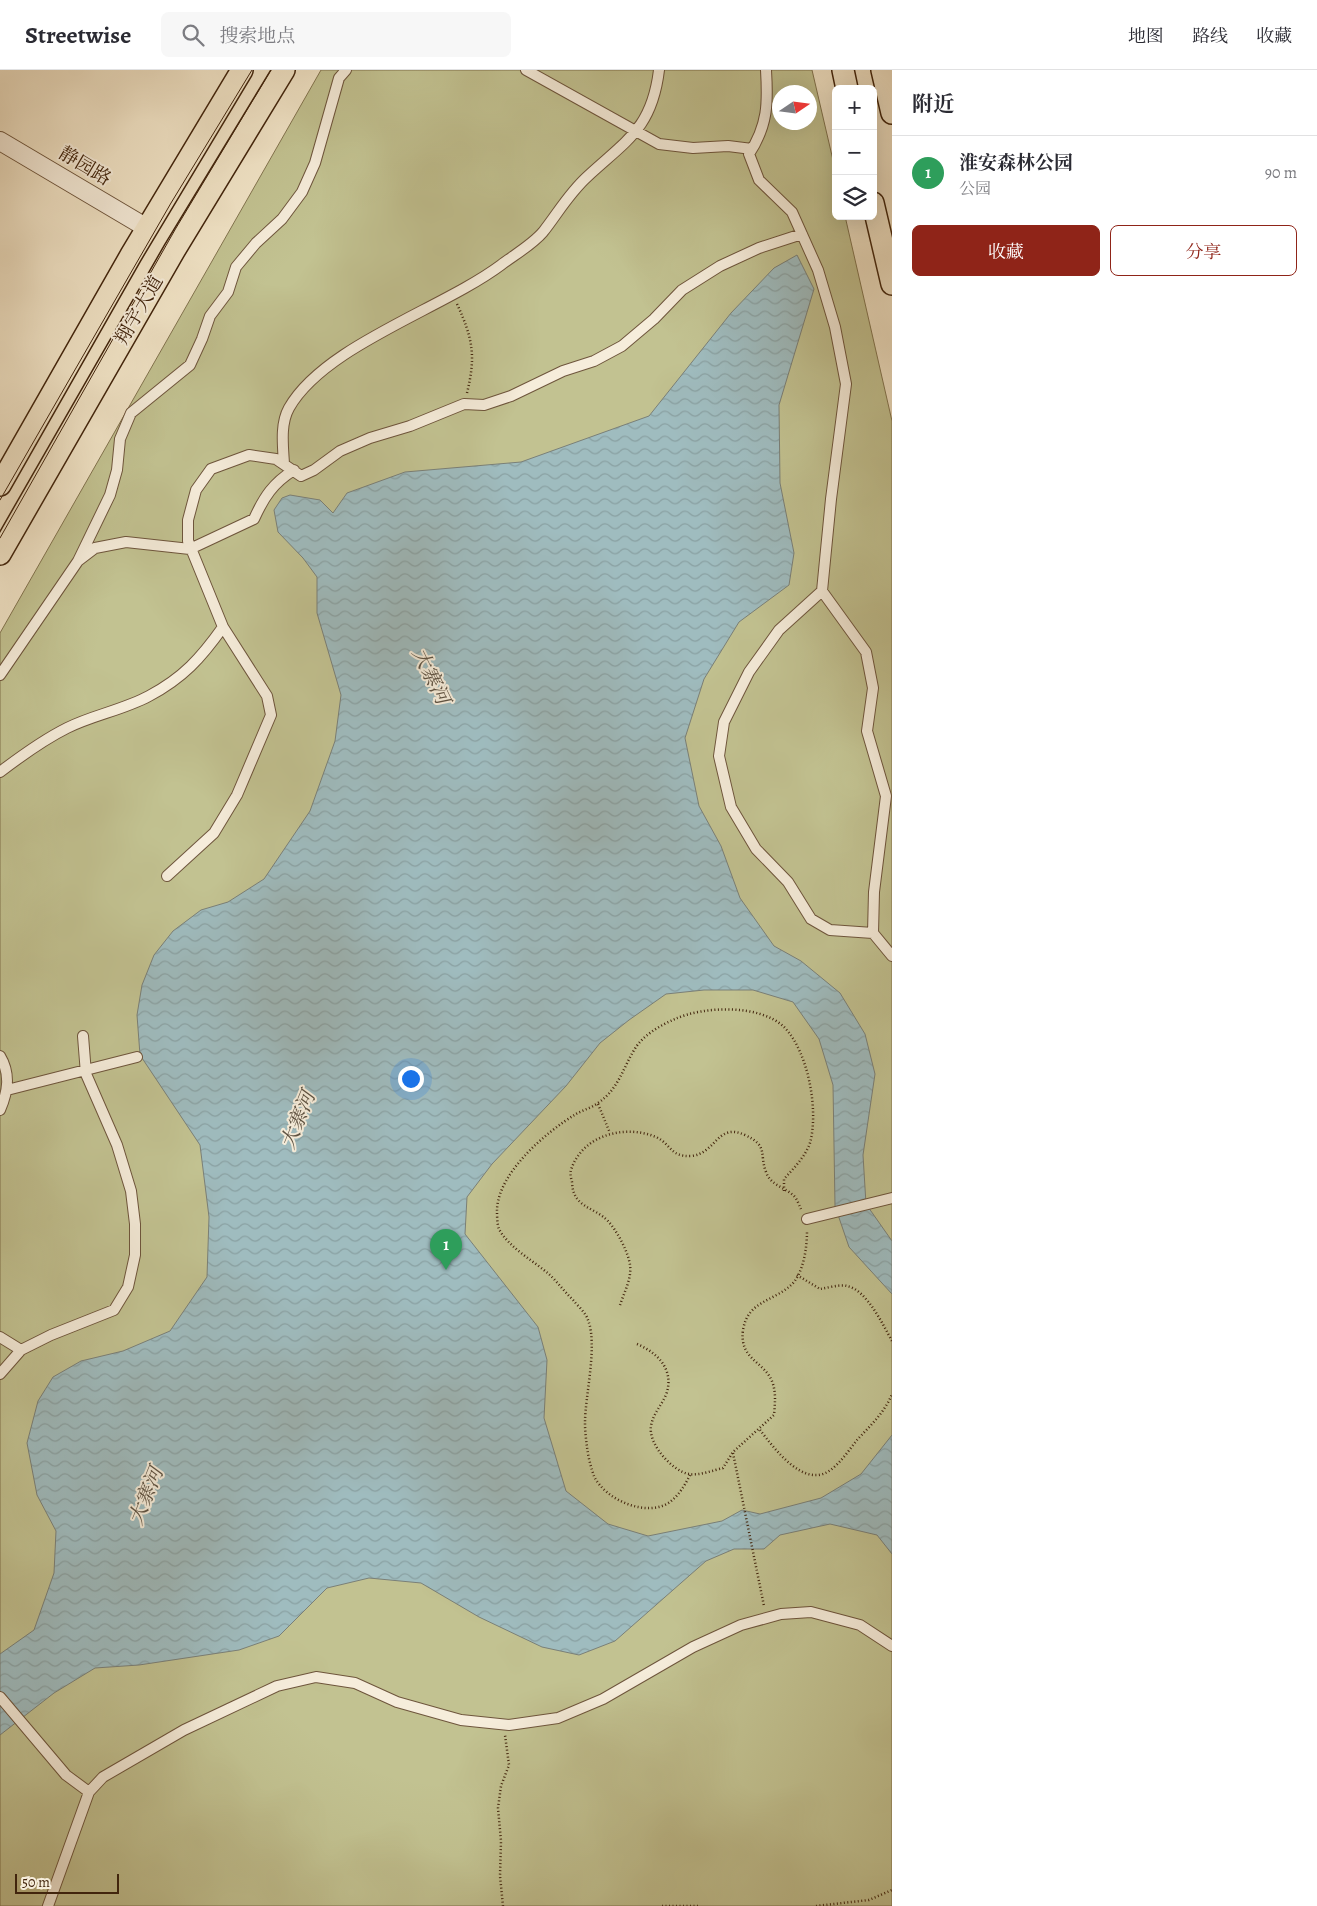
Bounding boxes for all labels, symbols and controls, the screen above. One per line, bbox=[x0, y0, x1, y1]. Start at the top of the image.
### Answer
search box bbox=[161, 12, 511, 57]
text: Streetwise bbox=[25, 19, 131, 51]
icon: search bbox=[179, 21, 207, 49]
text: 搜索地点 bbox=[219, 23, 295, 49]
text: 地图 bbox=[1128, 24, 1164, 48]
text: 路线 bbox=[1192, 24, 1228, 48]
text: 收藏 bbox=[1256, 24, 1292, 48]
north arrow bbox=[772, 85, 817, 130]
map controls bbox=[832, 85, 877, 220]
button: + bbox=[832, 85, 877, 130]
text: 附近 bbox=[912, 90, 954, 118]
button: − bbox=[832, 130, 877, 175]
street label: 静园路 bbox=[54, 140, 116, 192]
text: 淮安森林公园 bbox=[959, 150, 1073, 176]
text: 1 bbox=[925, 162, 931, 184]
text: 90 m bbox=[1265, 162, 1297, 184]
button: layers bbox=[832, 175, 877, 220]
text: 公园 bbox=[959, 178, 991, 200]
button: 收藏 bbox=[912, 225, 1100, 276]
button: 分享 bbox=[1110, 225, 1297, 276]
street label: 翔宇大道 bbox=[109, 271, 169, 349]
water label: 大寨河 bbox=[406, 643, 458, 712]
your location bbox=[398, 1066, 424, 1092]
water label: 大寨河 bbox=[274, 1084, 323, 1153]
pin: 1 bbox=[430, 1229, 462, 1270]
water label: 大寨河 bbox=[122, 1460, 171, 1529]
scale bar bbox=[15, 1871, 119, 1894]
text: 50 m bbox=[22, 1873, 50, 1892]

